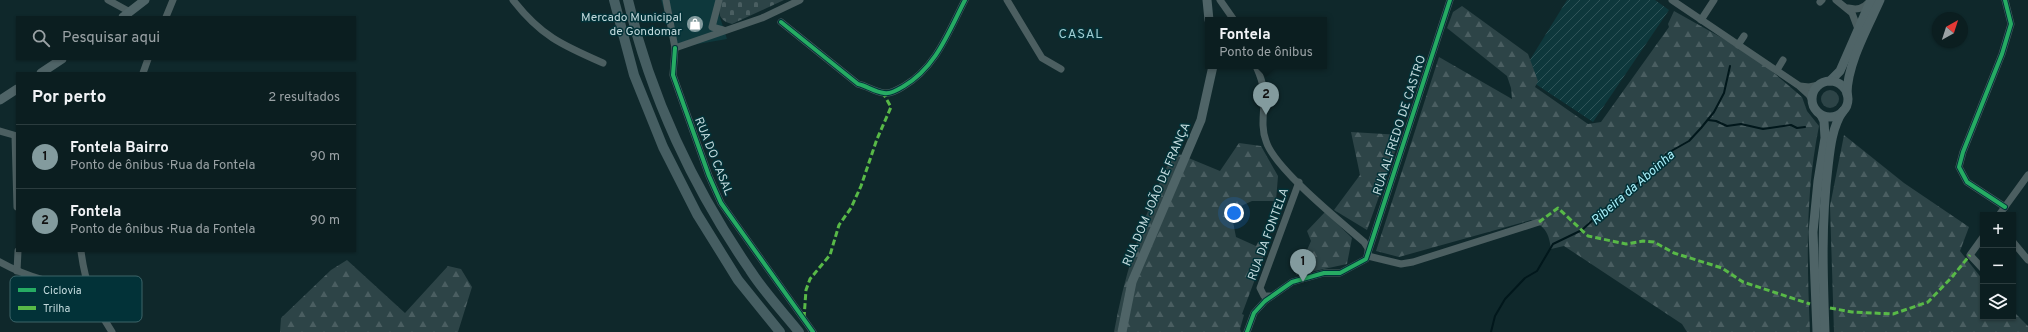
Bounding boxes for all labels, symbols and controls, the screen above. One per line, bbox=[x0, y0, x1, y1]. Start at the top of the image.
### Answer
place label: Mercado Municipal de Gondomar bbox=[581, 10, 682, 40]
north arrow bbox=[1932, 12, 1968, 48]
shop icon: Mercado Municipal de Gondomar bbox=[685, 14, 705, 34]
search box bbox=[16, 16, 356, 60]
popup bbox=[1205, 17, 1327, 69]
text: Fontela bbox=[1219, 26, 1271, 45]
icon: search bbox=[30, 27, 52, 49]
district label: CASAL bbox=[1059, 27, 1103, 43]
text: Pesquisar aqui bbox=[62, 29, 160, 48]
text: Ponto de ônibus bbox=[1219, 45, 1313, 61]
street label: RUA ALFREDO DE CASTRO bbox=[1370, 53, 1430, 197]
pin: 2 bbox=[1253, 82, 1279, 115]
text: Por perto bbox=[32, 87, 106, 109]
text: 2 resultados bbox=[268, 90, 340, 106]
street label: RUA DO CASAL bbox=[690, 115, 736, 198]
street label: RUA DOM JOÃO DE FRANÇA bbox=[1119, 120, 1194, 269]
text: Fontela Bairro bbox=[70, 139, 169, 158]
water label: Ribeira da Aboinha bbox=[1588, 148, 1679, 229]
text: 1 bbox=[42, 149, 48, 165]
text: 90 m bbox=[310, 149, 340, 165]
text: Ponto de ônibus · Rua da Fontela bbox=[70, 158, 255, 174]
street label: RUA DA FONTELA bbox=[1245, 186, 1293, 283]
text: Fontela bbox=[70, 203, 121, 222]
your location bbox=[1224, 203, 1244, 223]
map controls bbox=[1980, 212, 2016, 320]
button: + bbox=[1980, 212, 2016, 248]
text: 2 bbox=[41, 213, 49, 229]
text: 90 m bbox=[310, 213, 340, 229]
text: Ponto de ônibus · Rua da Fontela bbox=[70, 222, 255, 238]
button: − bbox=[1980, 248, 2016, 284]
pin: 1 bbox=[1290, 249, 1316, 282]
legend bbox=[10, 276, 142, 322]
text: Ciclovia bbox=[43, 284, 82, 298]
button: layers bbox=[1980, 284, 2016, 320]
text: Trilha bbox=[43, 302, 71, 316]

